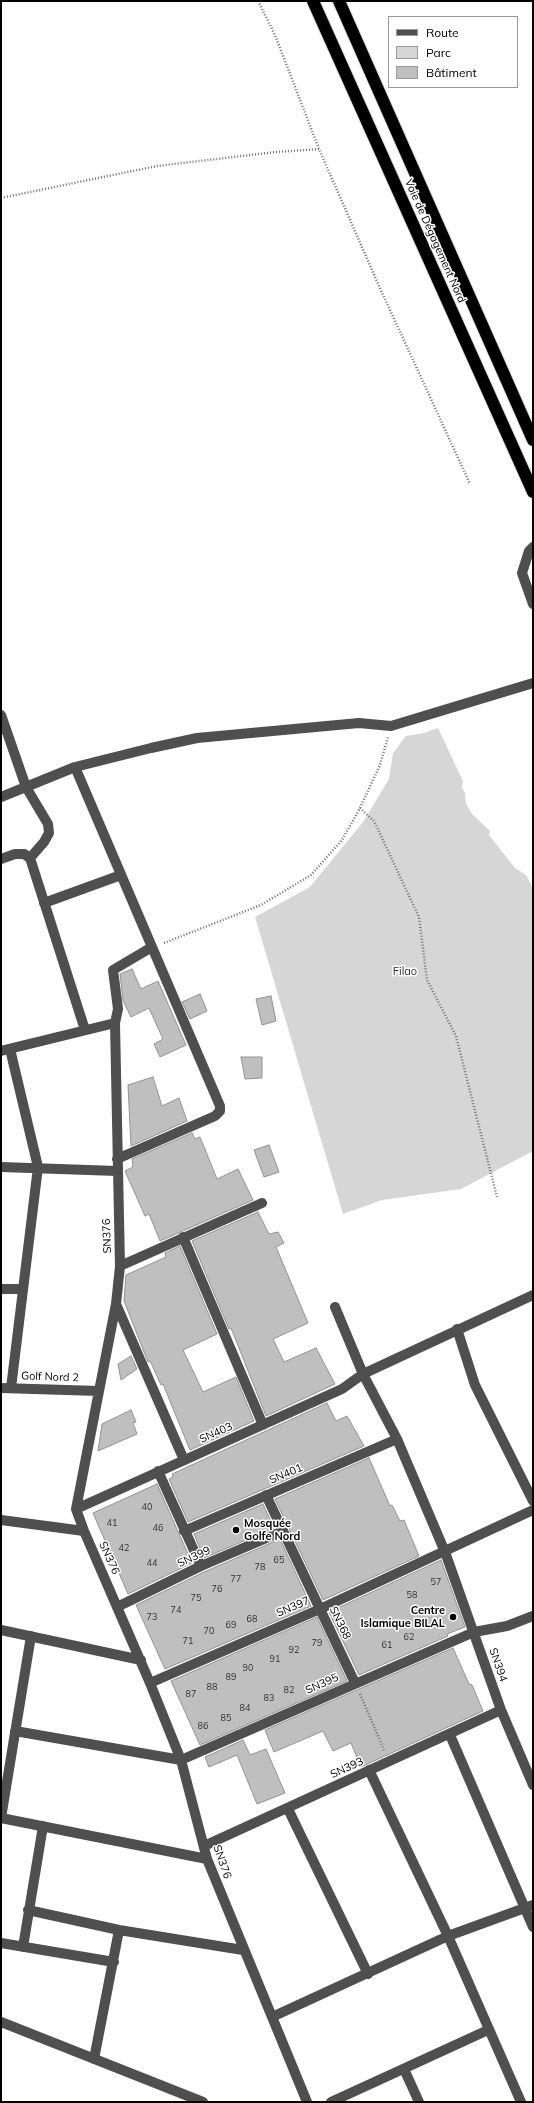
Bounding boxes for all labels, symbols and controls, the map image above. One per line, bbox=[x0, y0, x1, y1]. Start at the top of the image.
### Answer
legend bbox=[388, 16, 518, 88]
text: Route bbox=[426, 25, 459, 40]
text: Parc bbox=[426, 45, 451, 60]
text: Bâtiment bbox=[426, 65, 477, 80]
street label: Voie de Dégagement Nord bbox=[402, 177, 468, 305]
park label: Filao bbox=[393, 965, 417, 979]
street label: SN376 bbox=[100, 1218, 114, 1254]
street label: Golf Nord 2 bbox=[21, 1369, 79, 1385]
street label: SN403 bbox=[197, 1420, 235, 1446]
street label: SN401 bbox=[267, 1461, 305, 1487]
house number: 40 bbox=[142, 1502, 152, 1512]
place label: Mosquée Golfe Nord bbox=[244, 1517, 300, 1543]
house number: 41 bbox=[107, 1518, 117, 1528]
house number: 46 bbox=[153, 1523, 163, 1533]
marker: Mosquée Golfe Nord bbox=[231, 1525, 241, 1535]
street label: SN376 bbox=[96, 1539, 122, 1577]
house number: 42 bbox=[119, 1543, 129, 1553]
street label: SN399 bbox=[175, 1544, 213, 1570]
house number: 65 bbox=[274, 1555, 284, 1565]
house number: 44 bbox=[147, 1558, 157, 1568]
house number: 78 bbox=[255, 1562, 265, 1572]
house number: 77 bbox=[231, 1574, 241, 1584]
house number: 57 bbox=[431, 1577, 441, 1587]
house number: 76 bbox=[212, 1584, 222, 1594]
house number: 58 bbox=[407, 1590, 417, 1600]
house number: 75 bbox=[191, 1593, 201, 1603]
street label: SN397 bbox=[274, 1594, 312, 1620]
street label: SN368 bbox=[326, 1604, 354, 1642]
place label: Centre Islamique BILAL bbox=[360, 1604, 445, 1630]
house number: 74 bbox=[171, 1605, 181, 1615]
house number: 73 bbox=[147, 1612, 157, 1622]
marker: Centre Islamique BILAL bbox=[448, 1612, 458, 1622]
house number: 68 bbox=[247, 1614, 257, 1624]
house number: 69 bbox=[226, 1620, 236, 1630]
house number: 70 bbox=[204, 1626, 214, 1636]
house number: 62 bbox=[404, 1632, 414, 1642]
house number: 71 bbox=[183, 1636, 193, 1646]
house number: 79 bbox=[312, 1638, 322, 1648]
house number: 61 bbox=[382, 1640, 392, 1650]
house number: 92 bbox=[289, 1645, 299, 1655]
street label: SN394 bbox=[486, 1646, 510, 1684]
house number: 91 bbox=[270, 1654, 280, 1664]
house number: 90 bbox=[243, 1663, 253, 1673]
street label: SN395 bbox=[303, 1671, 341, 1697]
house number: 89 bbox=[226, 1672, 236, 1682]
house number: 88 bbox=[207, 1682, 217, 1692]
house number: 82 bbox=[284, 1685, 294, 1695]
house number: 87 bbox=[186, 1689, 196, 1699]
house number: 83 bbox=[264, 1693, 274, 1703]
house number: 84 bbox=[240, 1703, 250, 1713]
house number: 85 bbox=[221, 1713, 231, 1723]
house number: 86 bbox=[198, 1721, 208, 1731]
street label: SN393 bbox=[328, 1755, 366, 1781]
street label: SN376 bbox=[210, 1843, 234, 1881]

